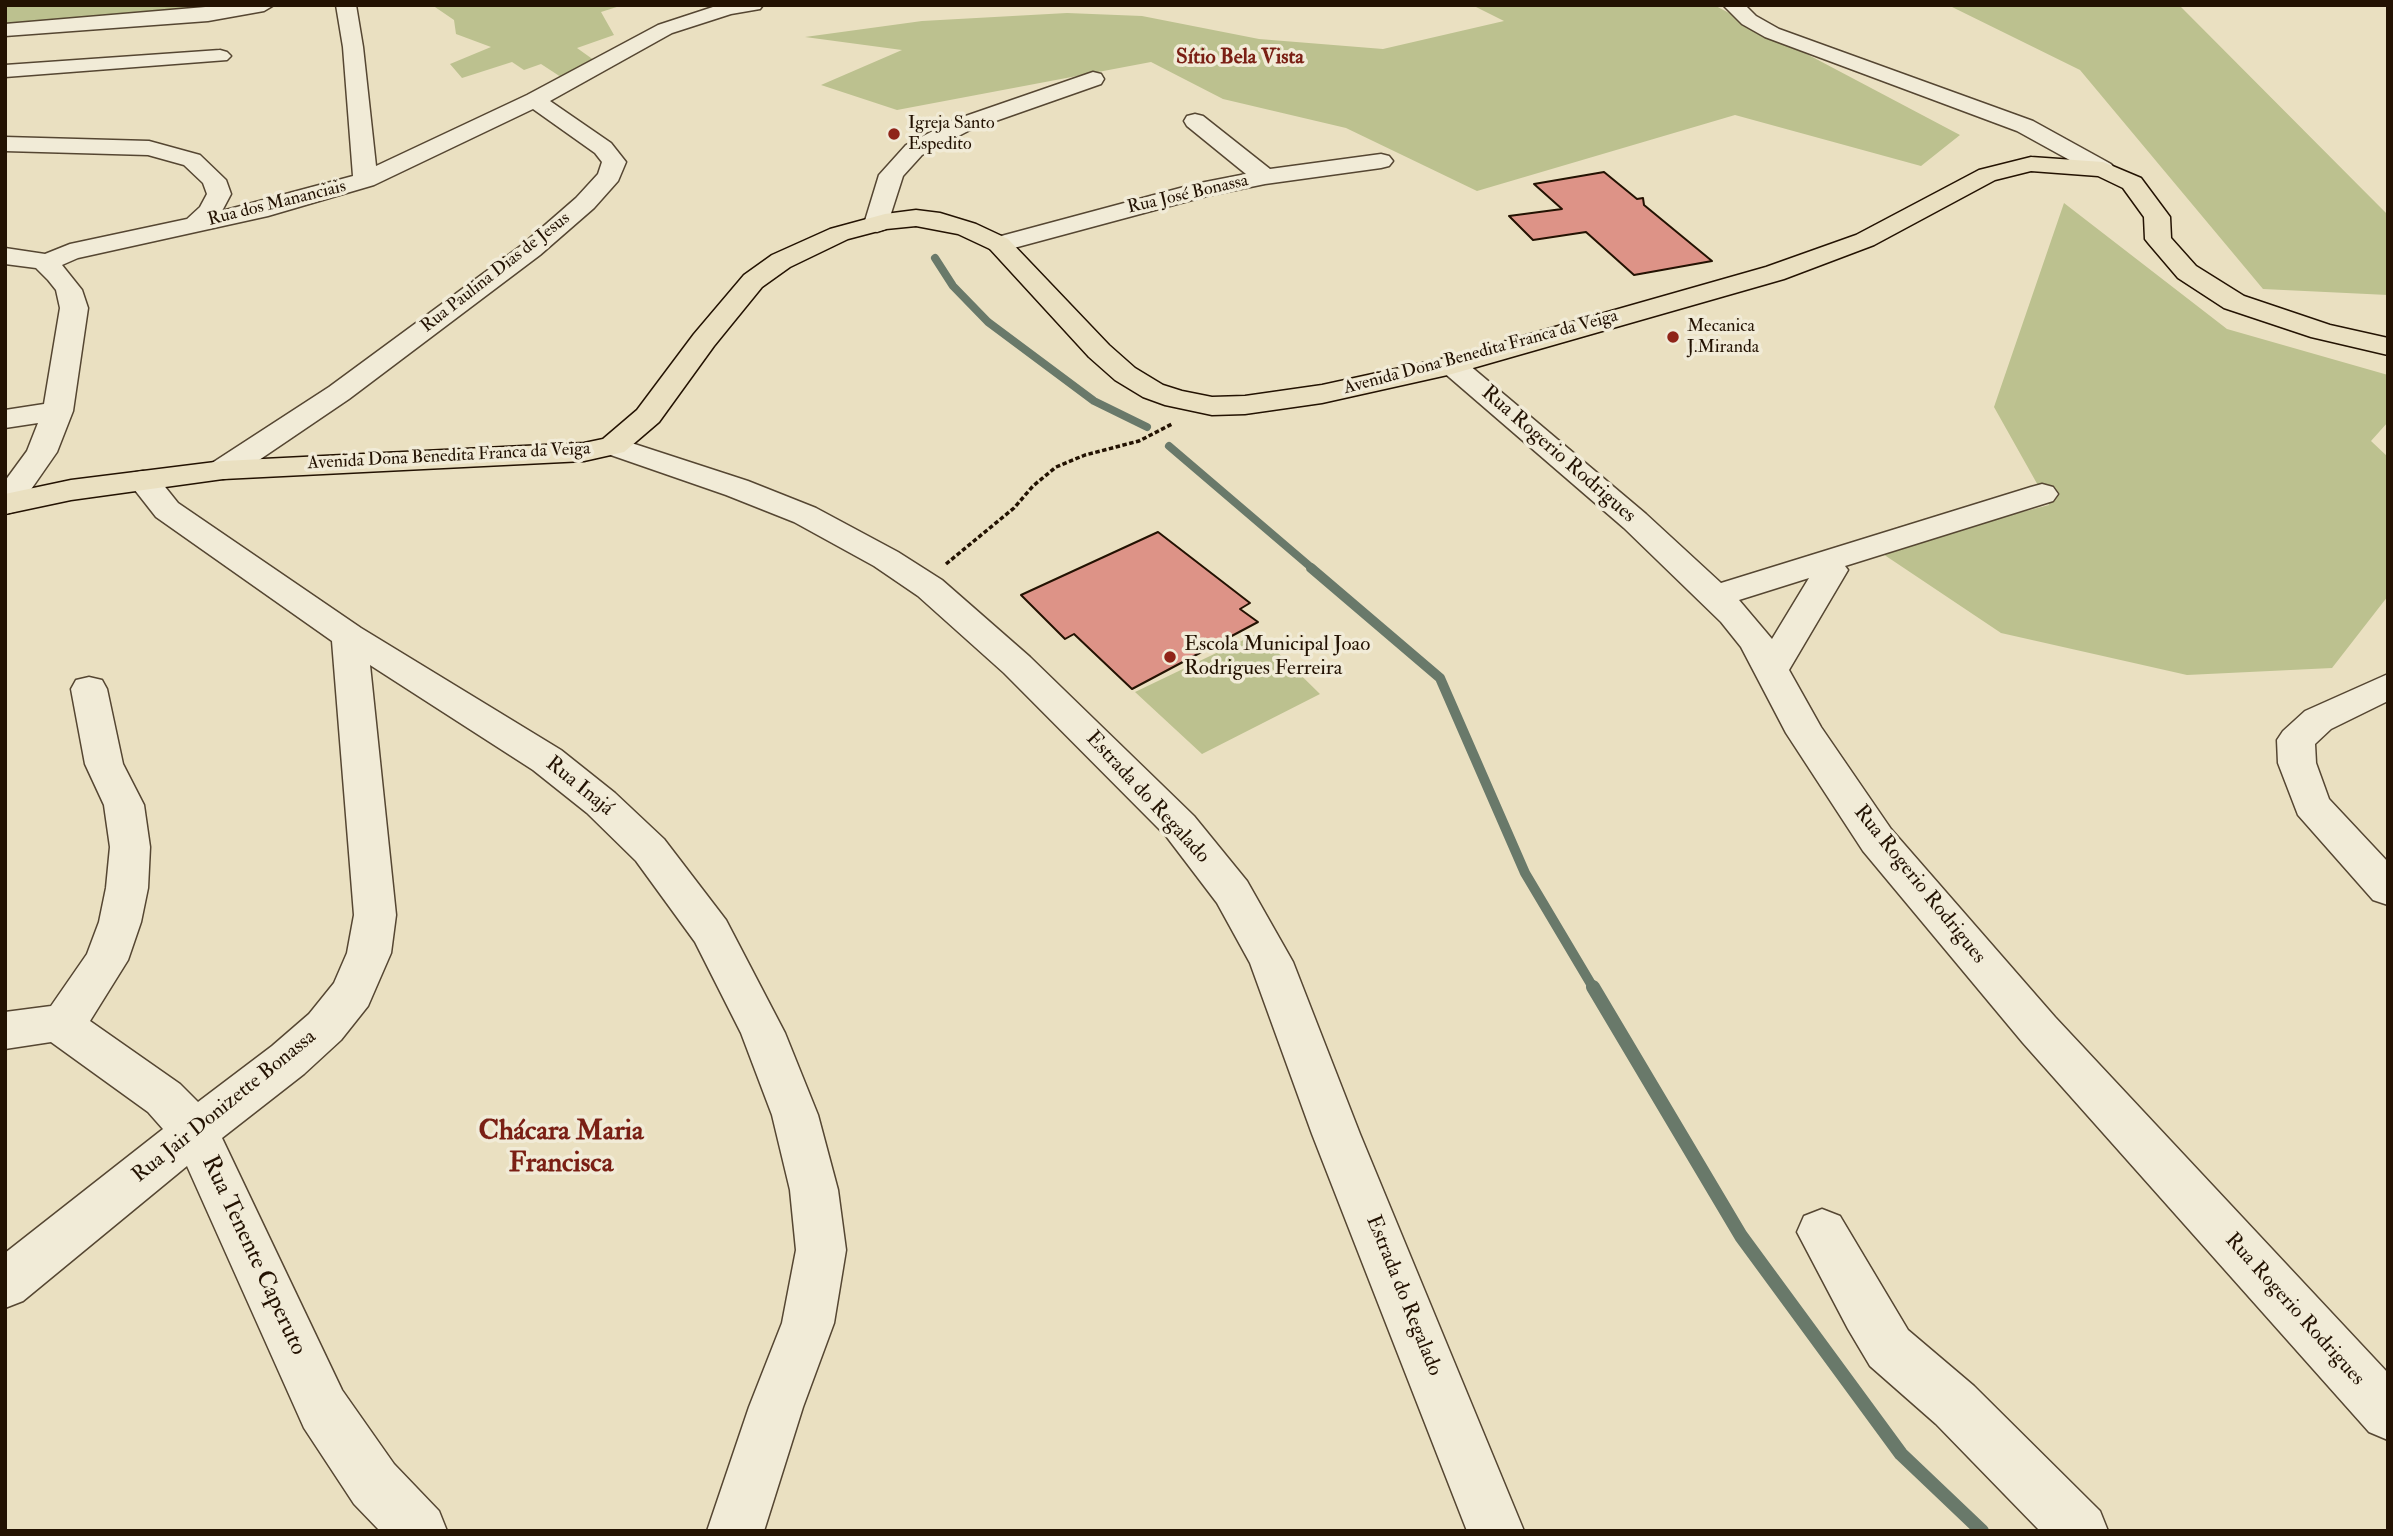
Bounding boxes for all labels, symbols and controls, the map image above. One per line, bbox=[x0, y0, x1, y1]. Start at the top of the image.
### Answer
district label: Sítio Bela Vista bbox=[1176, 45, 1304, 71]
place label: Igreja Santo Espedito bbox=[908, 113, 995, 156]
marker: Igreja Santo Espedito bbox=[886, 126, 902, 142]
street label: Rua José Bonassa bbox=[1126, 171, 1250, 219]
street label: Rua dos Mananciais bbox=[206, 176, 348, 232]
street label: Rua Paulina Dias de Jesus bbox=[417, 208, 575, 338]
street label: Avenida Dona Benedita Franca da Veiga bbox=[1341, 306, 1621, 400]
place label: Mecanica J.Miranda bbox=[1687, 316, 1759, 358]
marker: Mecanica J.Miranda bbox=[1665, 329, 1681, 345]
street label: Rua Rogerio Rodrigues bbox=[1476, 381, 1640, 529]
street label: Avenida Dona Benedita Franca da Veiga bbox=[307, 439, 591, 475]
place label: Escola Municipal Joao Rodrigues Ferreira bbox=[1184, 632, 1370, 682]
marker: Escola Municipal Joao Rodrigues Ferreira bbox=[1162, 649, 1178, 665]
street label: Estrada do Regalado bbox=[1079, 727, 1215, 869]
street label: Rua Inajá bbox=[540, 752, 618, 822]
street label: Rua Rogerio Rodrigues bbox=[1847, 801, 1991, 969]
street label: Rua Jair Donizette Bonassa bbox=[128, 1025, 322, 1189]
district label: Chácara Maria Francisca bbox=[478, 1116, 644, 1182]
street label: Rua Tenente Caperuto bbox=[194, 1152, 312, 1360]
street label: Estrada do Regalado bbox=[1359, 1212, 1447, 1380]
street label: Rua Rogerio Rodrigues bbox=[2219, 1229, 2369, 1391]

